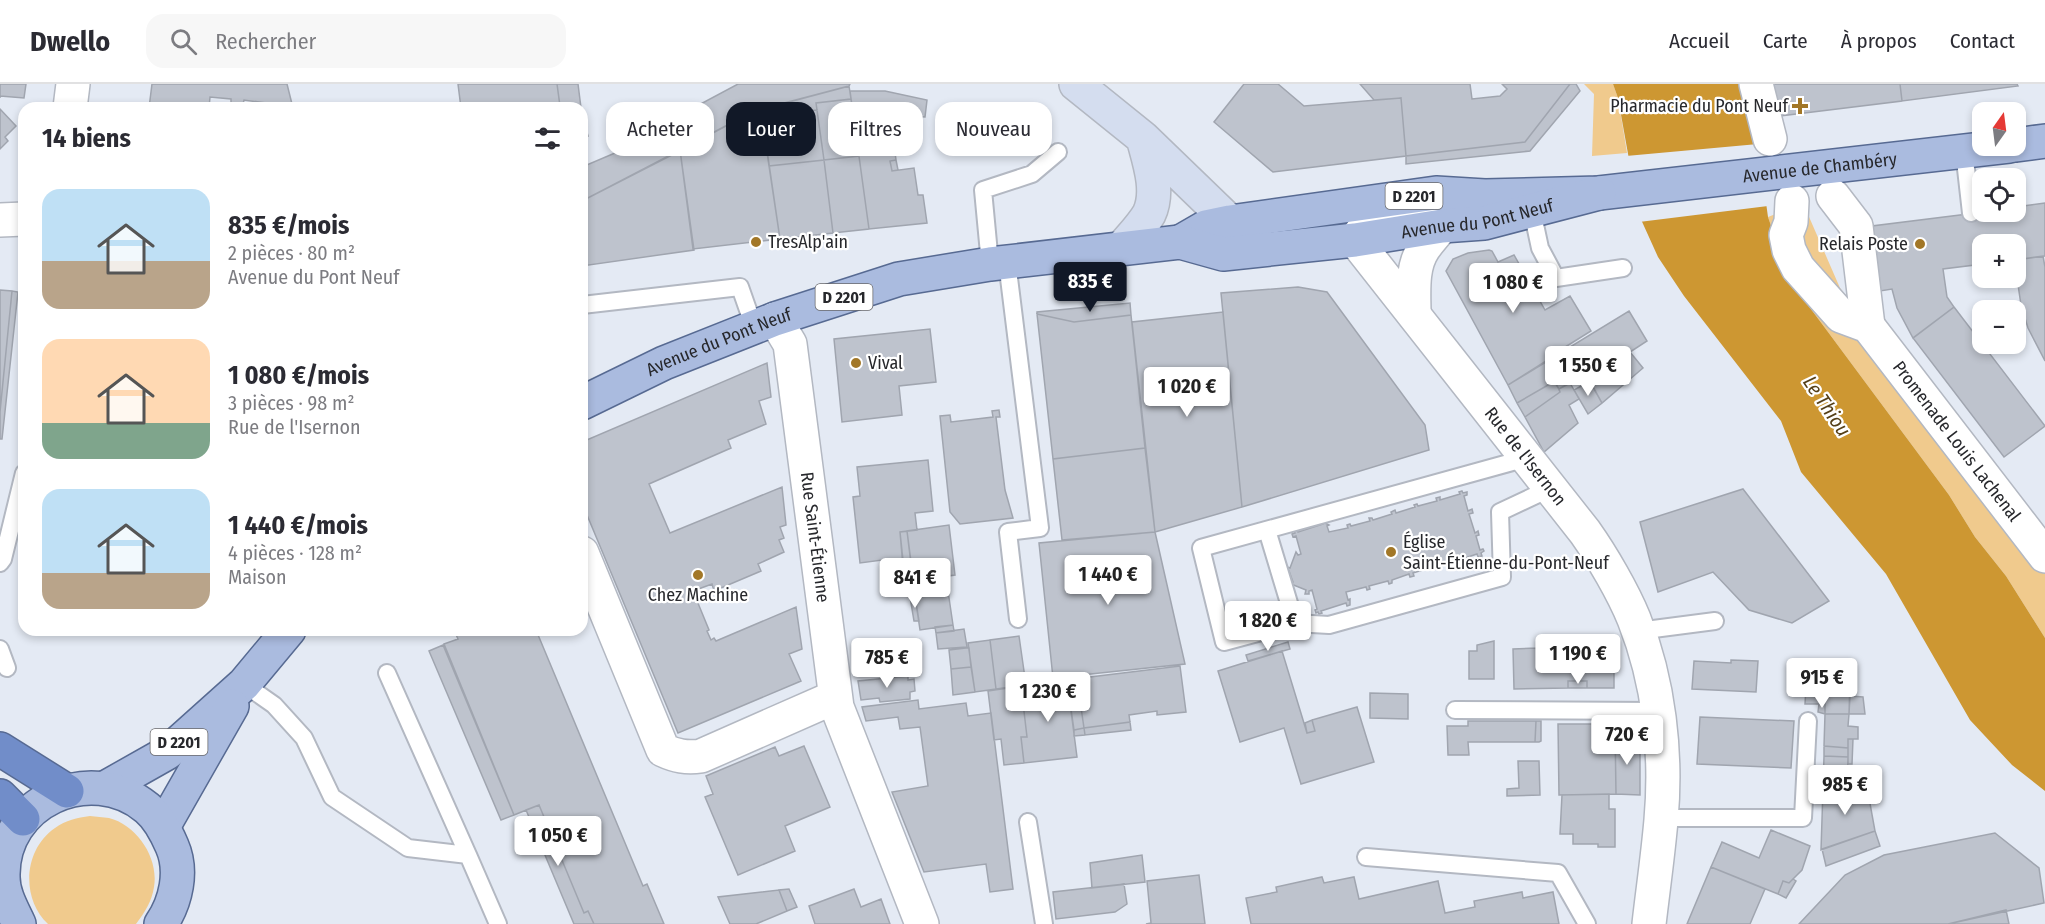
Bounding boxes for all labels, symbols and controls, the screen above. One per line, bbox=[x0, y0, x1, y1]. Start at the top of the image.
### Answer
search box bbox=[146, 14, 566, 68]
text: Dwello bbox=[30, 25, 110, 58]
icon: search bbox=[167, 25, 200, 58]
text: Rechercher bbox=[215, 28, 316, 55]
text: Accueil bbox=[1669, 28, 1730, 54]
text: Carte bbox=[1763, 28, 1808, 54]
text: À propos bbox=[1841, 28, 1917, 54]
text: Contact bbox=[1950, 28, 2015, 54]
place label: Pharmacie du Pont Neuf bbox=[1610, 95, 1789, 117]
marker: Pharmacie du Pont Neuf bbox=[1793, 99, 1807, 113]
chip: Acheter bbox=[606, 102, 714, 156]
chip: Louer bbox=[726, 102, 816, 156]
chip: Filtres bbox=[828, 102, 923, 156]
chip: Nouveau bbox=[935, 102, 1052, 156]
north arrow bbox=[1972, 102, 2026, 156]
map controls bbox=[1972, 102, 2026, 354]
icon: filters bbox=[531, 122, 564, 155]
text: 14 biens bbox=[42, 123, 131, 154]
street label: Avenue de Chambéry bbox=[1742, 148, 1898, 187]
button: locate bbox=[1972, 168, 2026, 222]
road number: D 2201 bbox=[1386, 183, 1442, 209]
street label: Avenue du Pont Neuf bbox=[1400, 194, 1557, 243]
text: 835 €/mois bbox=[228, 210, 349, 241]
icon: home bbox=[90, 213, 162, 285]
place label: TresAlp'ain bbox=[768, 231, 848, 253]
place label: Relais Poste bbox=[1819, 233, 1908, 255]
button: + bbox=[1972, 234, 2026, 288]
marker: TresAlp'ain bbox=[749, 235, 763, 249]
marker: Relais Poste bbox=[1913, 237, 1927, 251]
text: 2 pièces · 80 m² bbox=[228, 241, 355, 265]
pin: 835 € bbox=[1048, 262, 1132, 313]
pin: 1 080 € bbox=[1458, 263, 1568, 314]
text: Avenue du Pont Neuf bbox=[228, 265, 399, 289]
text: 835 € bbox=[1068, 269, 1112, 293]
text: 1 080 € bbox=[1483, 270, 1543, 294]
road number: D 2201 bbox=[816, 284, 872, 310]
button: − bbox=[1972, 300, 2026, 354]
street label: Avenue du Pont Neuf bbox=[643, 303, 796, 381]
pin: 1 550 € bbox=[1533, 346, 1643, 397]
place label: Vival bbox=[868, 352, 903, 374]
text: 1 550 € bbox=[1559, 353, 1617, 377]
marker: Vival bbox=[849, 356, 863, 370]
street label: Promenade Louis Lachenal bbox=[1888, 357, 2026, 526]
text: 1 080 €/mois bbox=[228, 360, 369, 391]
icon: home bbox=[90, 363, 162, 435]
pin: 1 020 € bbox=[1132, 367, 1242, 418]
water label: Le Thiou bbox=[1798, 371, 1856, 441]
text: 1 020 € bbox=[1158, 374, 1216, 398]
text: 3 pièces · 98 m² bbox=[228, 391, 354, 415]
street label: Rue de l'Isernon bbox=[1480, 403, 1571, 510]
text: Rue de l'Isernon bbox=[228, 415, 361, 439]
street label: Rue Saint-Étienne bbox=[796, 471, 834, 604]
text: 1 440 €/mois bbox=[228, 510, 368, 541]
icon: home bbox=[90, 513, 162, 585]
place label: Église Saint-Étienne-du-Pont-Neuf bbox=[1403, 530, 1610, 574]
text: 4 pièces · 128 m² bbox=[228, 541, 362, 565]
marker: Église Saint-Étienne-du-Pont-Neuf bbox=[1384, 545, 1398, 559]
pin: 1 440 € bbox=[1053, 555, 1163, 606]
pin: 841 € bbox=[873, 558, 957, 609]
text: 1 440 € bbox=[1079, 562, 1137, 586]
text: Maison bbox=[228, 565, 287, 589]
text: 841 € bbox=[894, 565, 936, 589]
marker: Chez Machine bbox=[691, 568, 705, 582]
place label: Chez Machine bbox=[648, 584, 748, 606]
pin: 1 820 € bbox=[1213, 601, 1323, 652]
text: 1 820 € bbox=[1239, 608, 1297, 632]
pin: 1 190 € bbox=[1523, 634, 1633, 685]
pin: 785 € bbox=[845, 638, 929, 689]
text: 1 190 € bbox=[1549, 641, 1607, 665]
text: 785 € bbox=[865, 645, 909, 669]
pin: 915 € bbox=[1780, 658, 1864, 709]
text: 915 € bbox=[1800, 665, 1844, 689]
pin: 1 230 € bbox=[993, 672, 1103, 723]
text: 1 230 € bbox=[1019, 679, 1077, 703]
pin: 720 € bbox=[1585, 715, 1669, 766]
text: 720 € bbox=[1605, 722, 1649, 746]
road number: D 2201 bbox=[150, 729, 207, 755]
pin: 985 € bbox=[1803, 765, 1887, 816]
text: 985 € bbox=[1822, 772, 1868, 796]
pin: 1 050 € bbox=[503, 816, 613, 867]
text: 1 050 € bbox=[528, 823, 588, 847]

